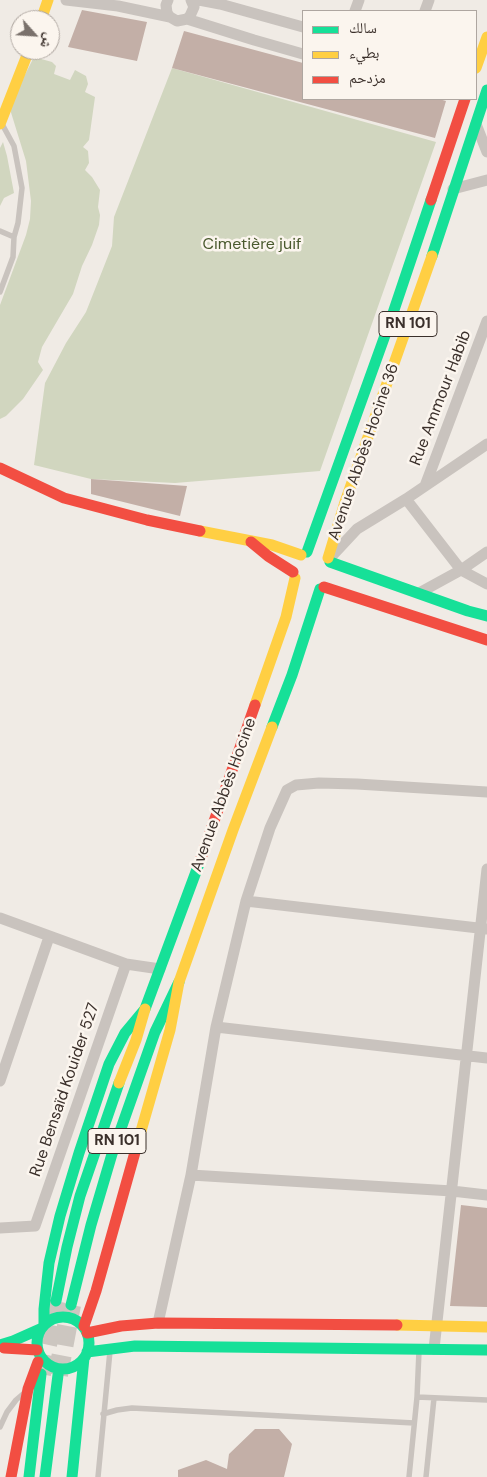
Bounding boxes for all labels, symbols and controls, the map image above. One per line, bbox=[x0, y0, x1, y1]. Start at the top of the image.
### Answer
north arrow bbox=[10, 10, 60, 60]
legend bbox=[302, 10, 477, 100]
text: سالك bbox=[349, 18, 377, 38]
text: ش bbox=[36, 31, 59, 52]
text: بطيء bbox=[349, 43, 379, 63]
text: مزدحم bbox=[349, 68, 386, 88]
park label: Cimetière juif bbox=[203, 235, 301, 255]
road number: RN 101 bbox=[379, 312, 437, 336]
street label: Rue Ammour Habib bbox=[406, 328, 476, 468]
street label: Avenue Abbès Hocine 36 bbox=[325, 361, 403, 543]
street label: Avenue Abbès Hocine bbox=[187, 715, 261, 875]
street label: Rue Bensaïd Kouider 527 bbox=[26, 1001, 104, 1179]
road number: RN 101 bbox=[88, 1128, 146, 1154]

